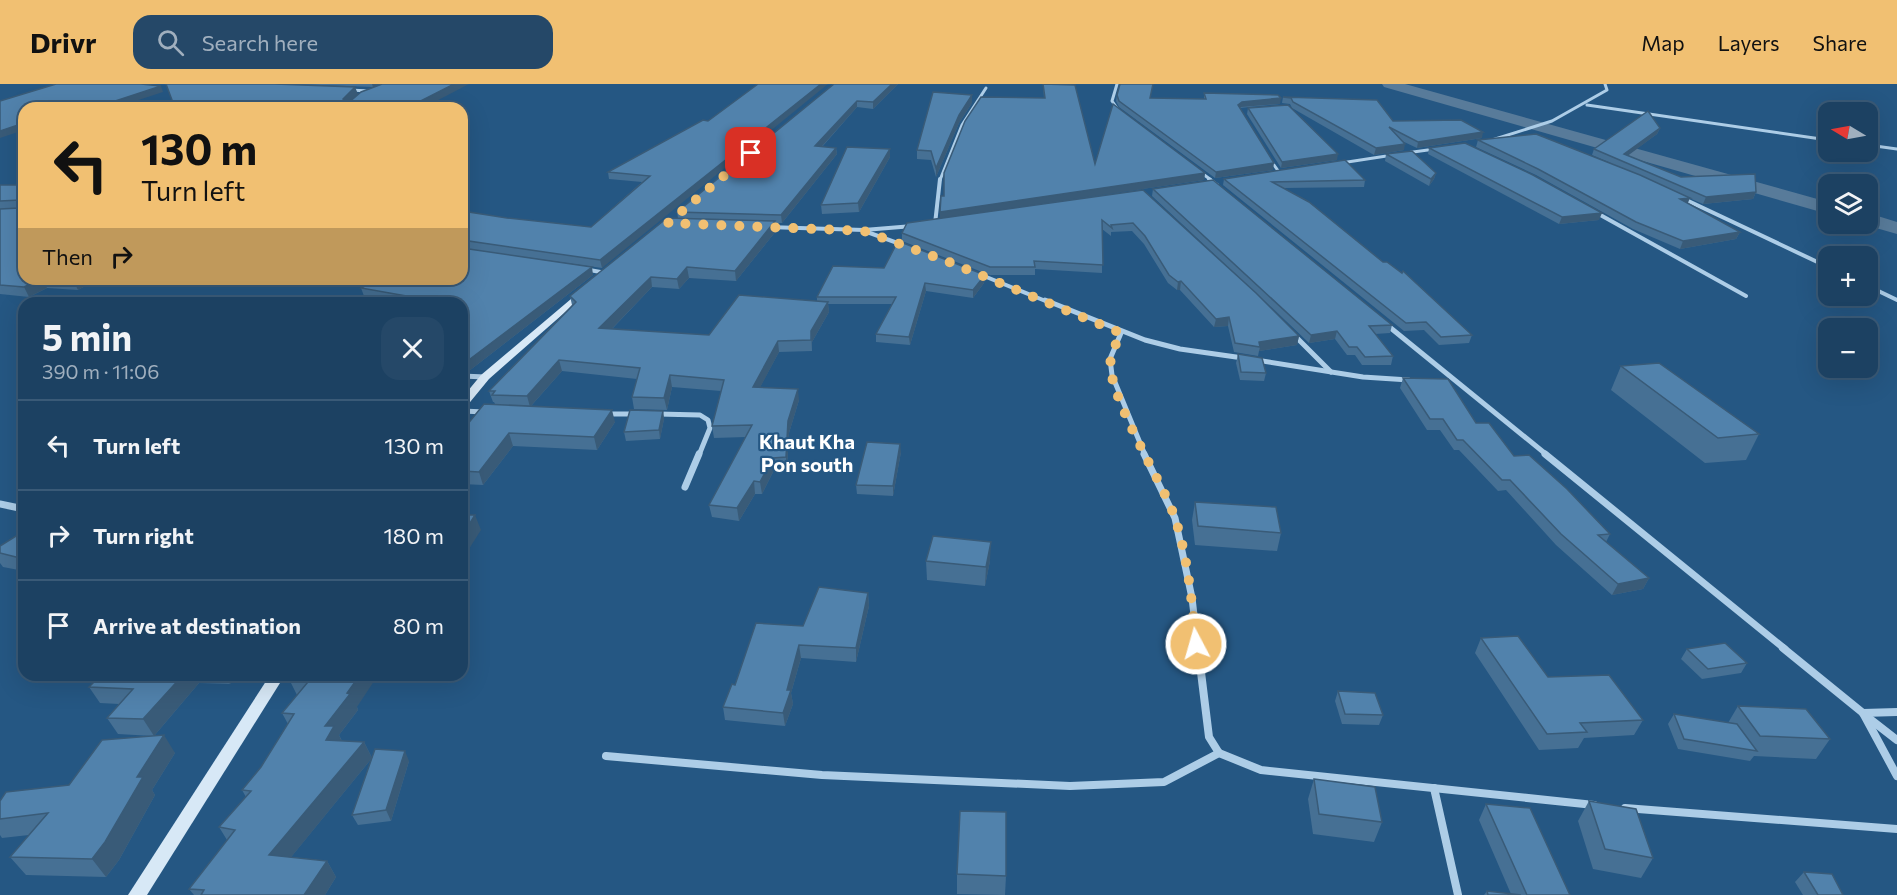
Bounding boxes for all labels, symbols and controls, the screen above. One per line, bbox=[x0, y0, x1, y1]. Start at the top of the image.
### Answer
search box bbox=[133, 15, 553, 69]
text: Drivr bbox=[30, 25, 97, 59]
icon: search bbox=[154, 26, 187, 59]
text: Search here bbox=[202, 29, 318, 56]
text: Map bbox=[1641, 30, 1685, 55]
text: Layers bbox=[1718, 30, 1780, 55]
text: Share bbox=[1813, 30, 1867, 55]
north arrow bbox=[1818, 102, 1878, 162]
map controls bbox=[1818, 102, 1878, 378]
text: 130 m bbox=[141, 122, 257, 174]
icon: left bbox=[42, 126, 120, 204]
pin bbox=[725, 127, 776, 178]
icon: arrive bbox=[734, 136, 767, 169]
text: Turn left bbox=[141, 174, 245, 207]
button: layers bbox=[1818, 174, 1878, 234]
icon: right bbox=[105, 240, 138, 273]
text: Then bbox=[42, 243, 93, 270]
button: + bbox=[1818, 246, 1878, 306]
text: 5 min bbox=[42, 314, 132, 358]
button: close bbox=[381, 317, 444, 380]
button: − bbox=[1818, 318, 1878, 378]
text: 390 m · 11:06 bbox=[42, 359, 159, 383]
icon: left bbox=[42, 429, 75, 462]
district label: Khaut Kha Pon south bbox=[759, 429, 855, 476]
text: Turn left bbox=[93, 432, 180, 459]
text: 130 m bbox=[384, 432, 444, 459]
icon: right bbox=[42, 519, 75, 552]
text: Turn right bbox=[93, 522, 194, 549]
text: 180 m bbox=[383, 522, 444, 549]
icon: arrive bbox=[42, 609, 75, 642]
text: Arrive at destination bbox=[93, 612, 301, 639]
text: 80 m bbox=[393, 612, 444, 639]
position arrow bbox=[1164, 612, 1228, 676]

